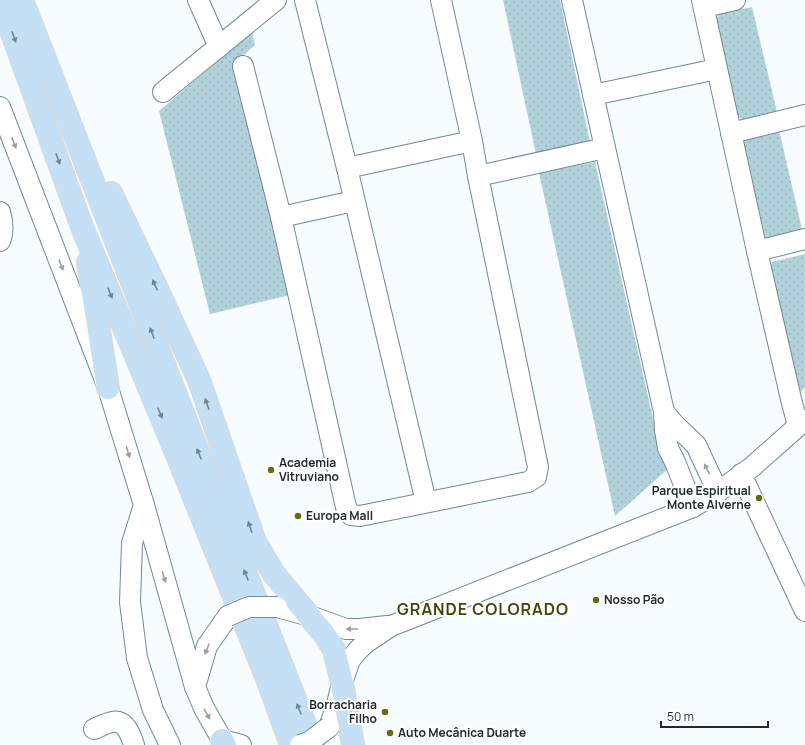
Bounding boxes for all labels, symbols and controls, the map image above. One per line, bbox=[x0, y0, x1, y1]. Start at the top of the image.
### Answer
one-way arrow bbox=[11, 31, 17, 43]
one-way arrow bbox=[11, 138, 17, 149]
one-way arrow bbox=[55, 153, 61, 165]
one-way arrow bbox=[58, 259, 64, 271]
one-way arrow bbox=[152, 279, 158, 290]
one-way arrow bbox=[107, 288, 113, 299]
one-way arrow bbox=[148, 326, 154, 338]
one-way arrow bbox=[204, 397, 210, 409]
one-way arrow bbox=[157, 408, 163, 419]
one-way arrow bbox=[125, 446, 131, 458]
one-way arrow bbox=[195, 447, 201, 459]
place label: Academia Vitruviano bbox=[279, 454, 339, 485]
one-way arrow bbox=[704, 463, 710, 474]
marker: Academia Vitruviano bbox=[266, 465, 276, 475]
place label: Parque Espiritual Monte Alverne bbox=[652, 482, 751, 513]
marker: Parque Espiritual Monte Alverne bbox=[754, 493, 764, 503]
place label: Europa Mall bbox=[306, 507, 373, 524]
marker: Europa Mall bbox=[293, 511, 303, 521]
one-way arrow bbox=[246, 520, 252, 532]
one-way arrow bbox=[243, 568, 249, 580]
one-way arrow bbox=[161, 571, 167, 583]
place label: Nosso Pão bbox=[604, 591, 665, 608]
marker: Nosso Pão bbox=[591, 595, 601, 605]
district label: GRANDE COLORADO bbox=[397, 598, 569, 620]
one-way arrow bbox=[345, 626, 358, 632]
one-way arrow bbox=[203, 643, 209, 655]
place label: Borracharia Filho bbox=[309, 696, 377, 727]
one-way arrow bbox=[296, 702, 302, 714]
scale bar bbox=[661, 703, 768, 729]
marker: Borracharia Filho bbox=[380, 707, 390, 717]
one-way arrow bbox=[204, 708, 211, 720]
text: 50 m bbox=[667, 708, 694, 725]
place label: Auto Mecânica Duarte bbox=[398, 724, 526, 741]
marker: Auto Mecânica Duarte bbox=[385, 728, 395, 738]

